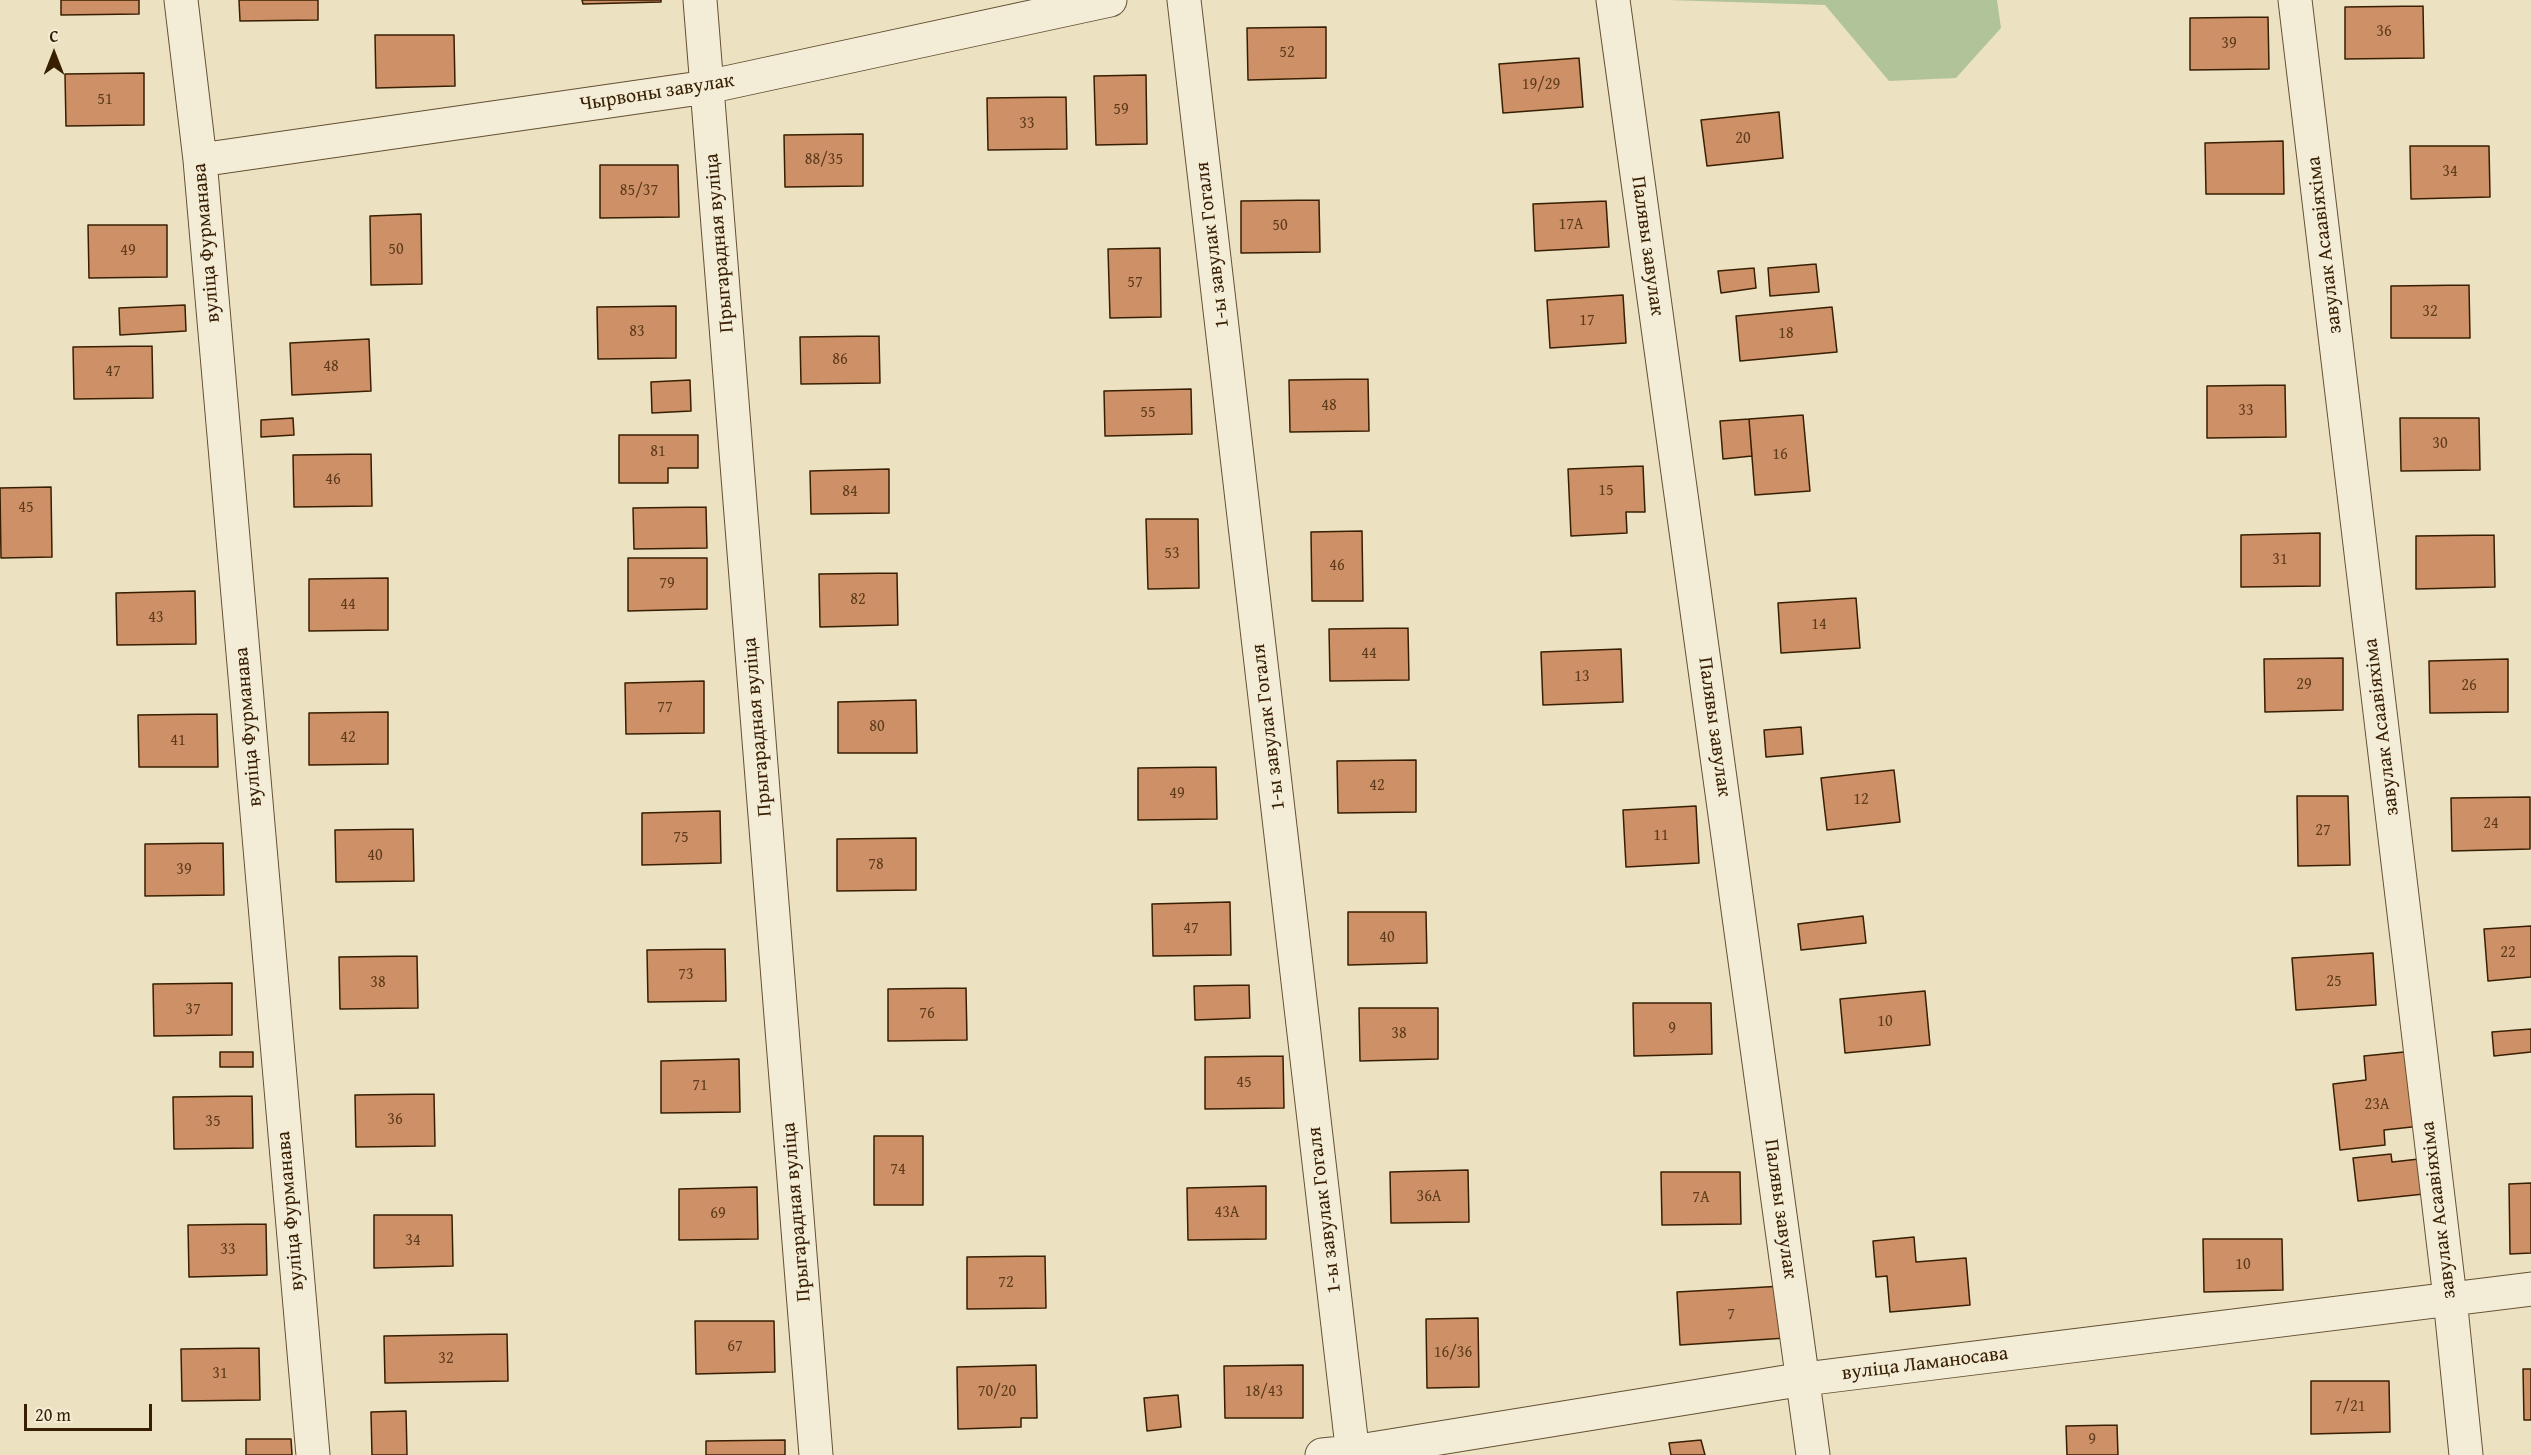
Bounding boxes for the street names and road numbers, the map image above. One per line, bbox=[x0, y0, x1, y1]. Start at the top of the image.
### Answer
street label: Чырвоны завулак bbox=[578, 69, 736, 117]
street label: Прыгарадная вуліца bbox=[700, 152, 740, 334]
street label: завулак Асаавіяхіма bbox=[2302, 155, 2348, 335]
street label: 1-ы завулак Гогаля bbox=[1191, 160, 1235, 330]
street label: вуліца Фурманава bbox=[188, 162, 226, 324]
street label: Палявы завулак bbox=[1625, 175, 1669, 317]
street label: Прыгарадная вуліца bbox=[738, 636, 778, 818]
street label: завулак Асаавіяхіма bbox=[2359, 637, 2405, 817]
street label: 1-ы завулак Гогаля bbox=[1247, 642, 1291, 812]
street label: вуліца Фурманава bbox=[230, 646, 268, 808]
street label: Палявы завулак bbox=[1692, 656, 1736, 798]
street label: завулак Асаавіяхіма bbox=[2416, 1120, 2462, 1300]
street label: Прыгарадная вуліца bbox=[777, 1121, 817, 1303]
street label: 1-ы завулак Гогаля bbox=[1303, 1125, 1347, 1295]
street label: вуліца Фурманава bbox=[272, 1130, 310, 1292]
street label: Палявы завулак bbox=[1758, 1138, 1802, 1280]
street label: вуліца Ламаносава bbox=[1840, 1342, 2010, 1386]

